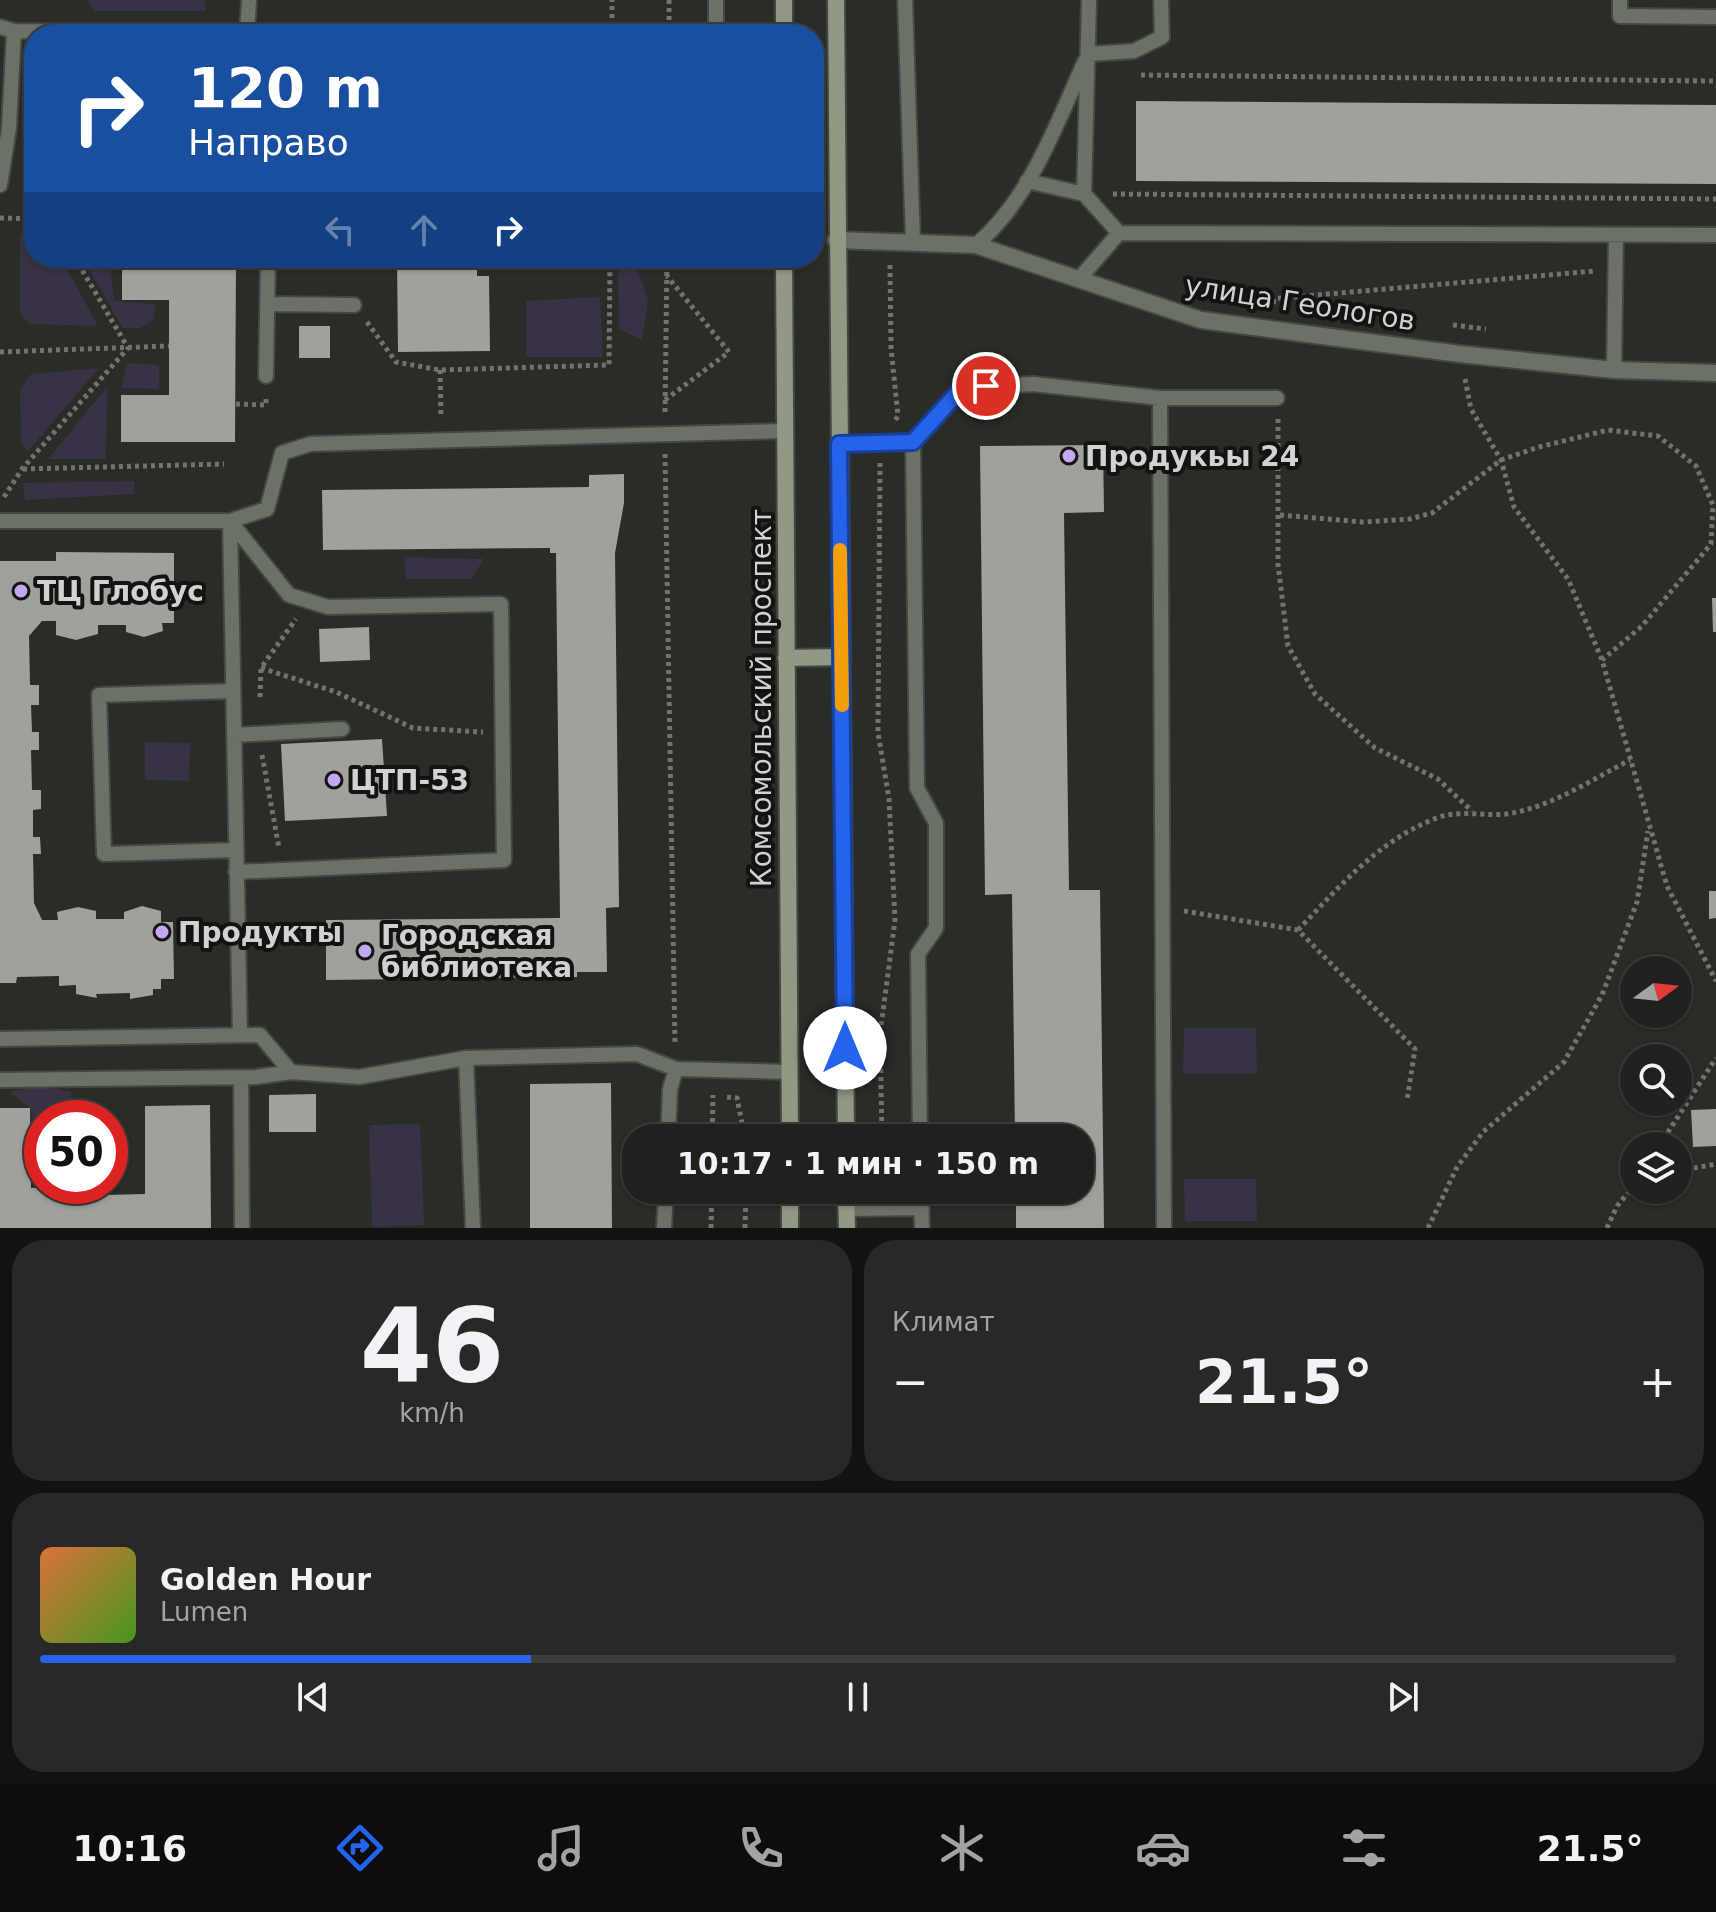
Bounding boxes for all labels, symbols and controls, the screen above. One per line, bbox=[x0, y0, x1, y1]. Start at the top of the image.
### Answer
text: 120 m bbox=[188, 55, 383, 120]
icon: right bbox=[56, 56, 160, 160]
text: Направо bbox=[188, 122, 349, 163]
icon: left bbox=[318, 208, 362, 252]
icon: ahead bbox=[402, 208, 446, 252]
icon: right bbox=[486, 208, 530, 252]
street label: улица Геологов bbox=[1183, 269, 1417, 337]
pin bbox=[952, 352, 1020, 420]
icon: arrive bbox=[964, 364, 1008, 408]
place label: Продукьы 24 bbox=[1085, 440, 1299, 473]
marker: Продукьы 24 bbox=[1060, 447, 1078, 465]
street label: Комсомольский проспект bbox=[745, 509, 778, 887]
place label: ТЦ Глобус bbox=[37, 575, 204, 608]
marker: ТЦ Глобус bbox=[12, 582, 30, 600]
place label: ЦТП-53 bbox=[350, 764, 469, 797]
marker: ЦТП-53 bbox=[325, 771, 343, 789]
place label: Продукты bbox=[178, 916, 342, 949]
place label: Городская библиотека bbox=[381, 919, 572, 984]
marker: Продукты bbox=[153, 923, 171, 941]
marker: Городская библиотека bbox=[356, 942, 374, 960]
north arrow bbox=[1620, 956, 1692, 1028]
map controls bbox=[1620, 956, 1692, 1204]
position arrow bbox=[803, 1006, 887, 1090]
button: search bbox=[1620, 1044, 1692, 1116]
speed limit sign: 50 bbox=[24, 1100, 128, 1204]
button: layers bbox=[1620, 1132, 1692, 1204]
text: 10:17 · 1 мин · 150 m bbox=[677, 1146, 1039, 1181]
text: 46 bbox=[360, 1285, 504, 1407]
text: Климат bbox=[892, 1307, 995, 1337]
text: 21.5° bbox=[1195, 1347, 1373, 1417]
text: − bbox=[892, 1356, 929, 1407]
text: + bbox=[1639, 1356, 1676, 1407]
text: km/h bbox=[399, 1398, 465, 1428]
text: Golden Hour bbox=[160, 1562, 371, 1597]
text: Lumen bbox=[160, 1597, 248, 1627]
icon: previous bbox=[291, 1675, 335, 1719]
icon: pause bbox=[836, 1675, 880, 1719]
icon: next bbox=[1381, 1675, 1425, 1719]
icon: directions bbox=[332, 1820, 388, 1876]
icon: music bbox=[533, 1820, 589, 1876]
icon: phone bbox=[733, 1820, 789, 1876]
icon: climate bbox=[934, 1820, 990, 1876]
icon: car bbox=[1135, 1820, 1191, 1876]
icon: filters bbox=[1336, 1820, 1392, 1876]
text: 10:16 bbox=[72, 1828, 187, 1869]
text: 21.5° bbox=[1537, 1828, 1644, 1869]

